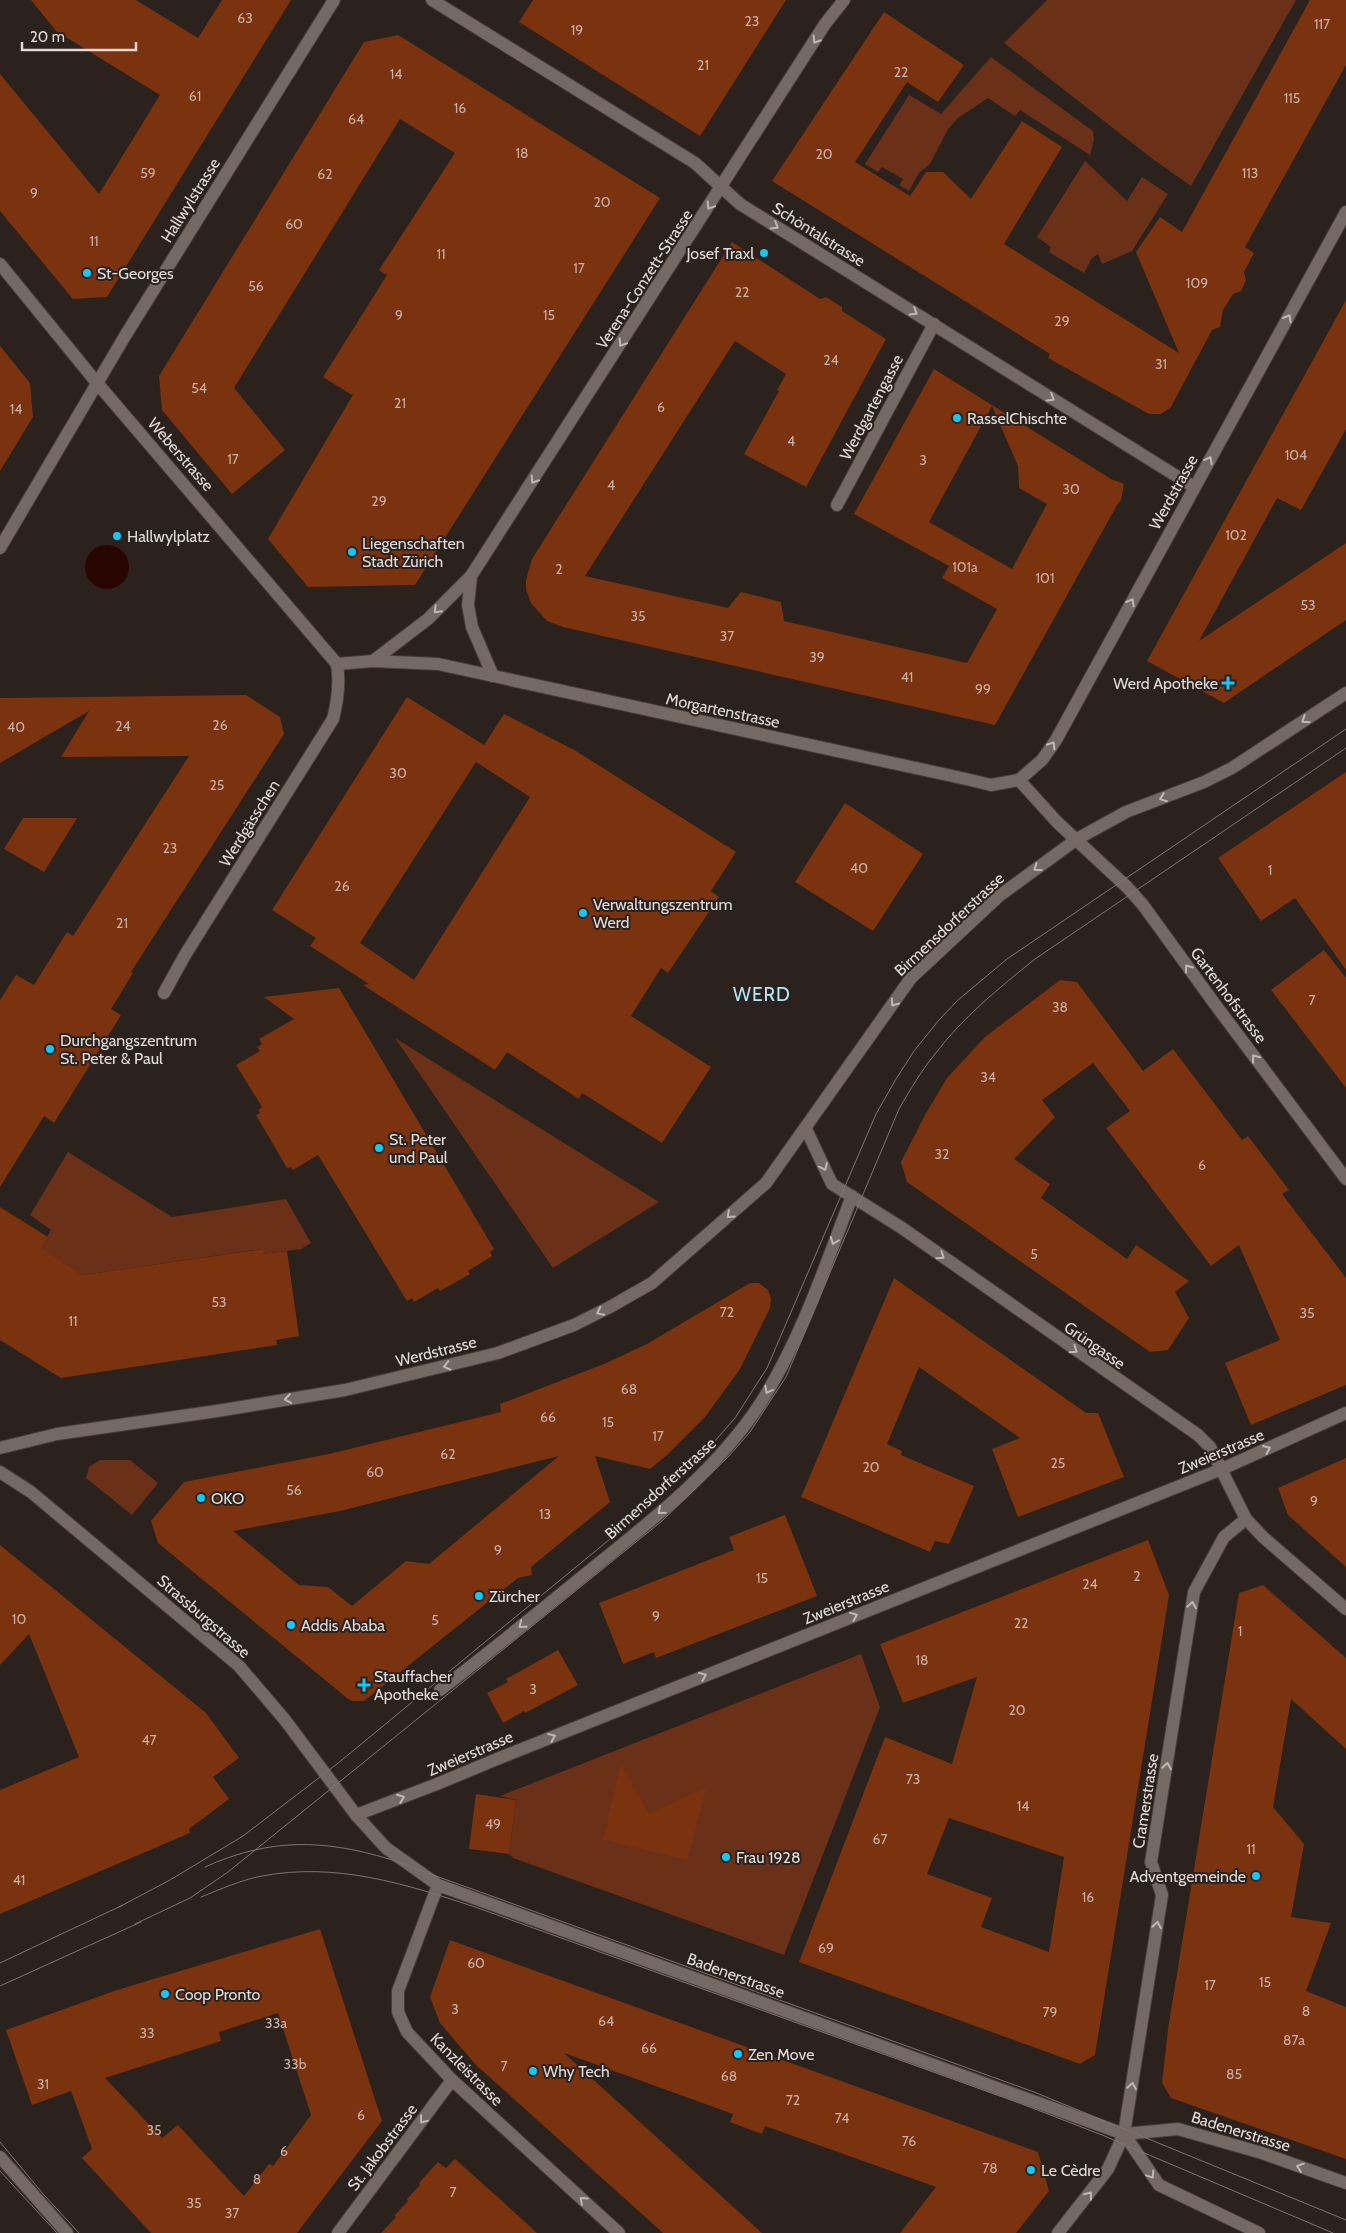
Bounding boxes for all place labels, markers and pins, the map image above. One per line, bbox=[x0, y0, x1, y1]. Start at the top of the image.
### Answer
place label: Josef Traxl bbox=[686, 244, 754, 263]
marker: Josef Traxl bbox=[758, 247, 770, 259]
place label: St-Georges bbox=[97, 264, 174, 283]
marker: St-Georges bbox=[81, 267, 93, 279]
place label: RasselChischte bbox=[967, 409, 1067, 428]
marker: RasselChischte bbox=[951, 412, 963, 424]
place label: Hallwylplatz bbox=[127, 527, 210, 546]
marker: Hallwylplatz bbox=[111, 530, 123, 542]
place label: Liegenschaften Stadt Zürich bbox=[362, 534, 465, 571]
marker: Liegenschaften Stadt Zürich bbox=[346, 546, 358, 558]
place label: Werd Apotheke bbox=[1113, 674, 1218, 693]
marker: Werd Apotheke bbox=[1222, 677, 1234, 689]
place label: Verwaltungszentrum Werd bbox=[593, 895, 733, 932]
marker: Verwaltungszentrum Werd bbox=[577, 907, 589, 919]
place label: Durchgangszentrum St. Peter & Paul bbox=[60, 1031, 197, 1068]
marker: Durchgangszentrum St. Peter & Paul bbox=[44, 1043, 56, 1055]
place label: St. Peter und Paul bbox=[389, 1130, 448, 1167]
marker: St. Peter und Paul bbox=[373, 1142, 385, 1154]
place label: OKO bbox=[211, 1489, 244, 1508]
marker: OKO bbox=[195, 1492, 207, 1504]
place label: Zürcher bbox=[489, 1587, 541, 1606]
marker: Zürcher bbox=[473, 1590, 485, 1602]
place label: Addis Ababa bbox=[301, 1616, 385, 1635]
marker: Addis Ababa bbox=[285, 1619, 297, 1631]
place label: Stauffacher Apotheke bbox=[374, 1667, 453, 1704]
marker: Stauffacher Apotheke bbox=[358, 1679, 370, 1691]
place label: Frau 1928 bbox=[736, 1848, 801, 1867]
marker: Frau 1928 bbox=[720, 1851, 732, 1863]
place label: Adventgemeinde bbox=[1130, 1867, 1246, 1886]
marker: Adventgemeinde bbox=[1250, 1870, 1262, 1882]
place label: Coop Pronto bbox=[175, 1985, 261, 2004]
marker: Coop Pronto bbox=[159, 1988, 171, 2000]
place label: Zen Move bbox=[748, 2045, 814, 2064]
marker: Zen Move bbox=[732, 2048, 744, 2060]
place label: Why Tech bbox=[543, 2062, 610, 2081]
marker: Why Tech bbox=[527, 2065, 539, 2077]
place label: Le Cèdre bbox=[1041, 2161, 1100, 2180]
marker: Le Cèdre bbox=[1025, 2164, 1037, 2176]

